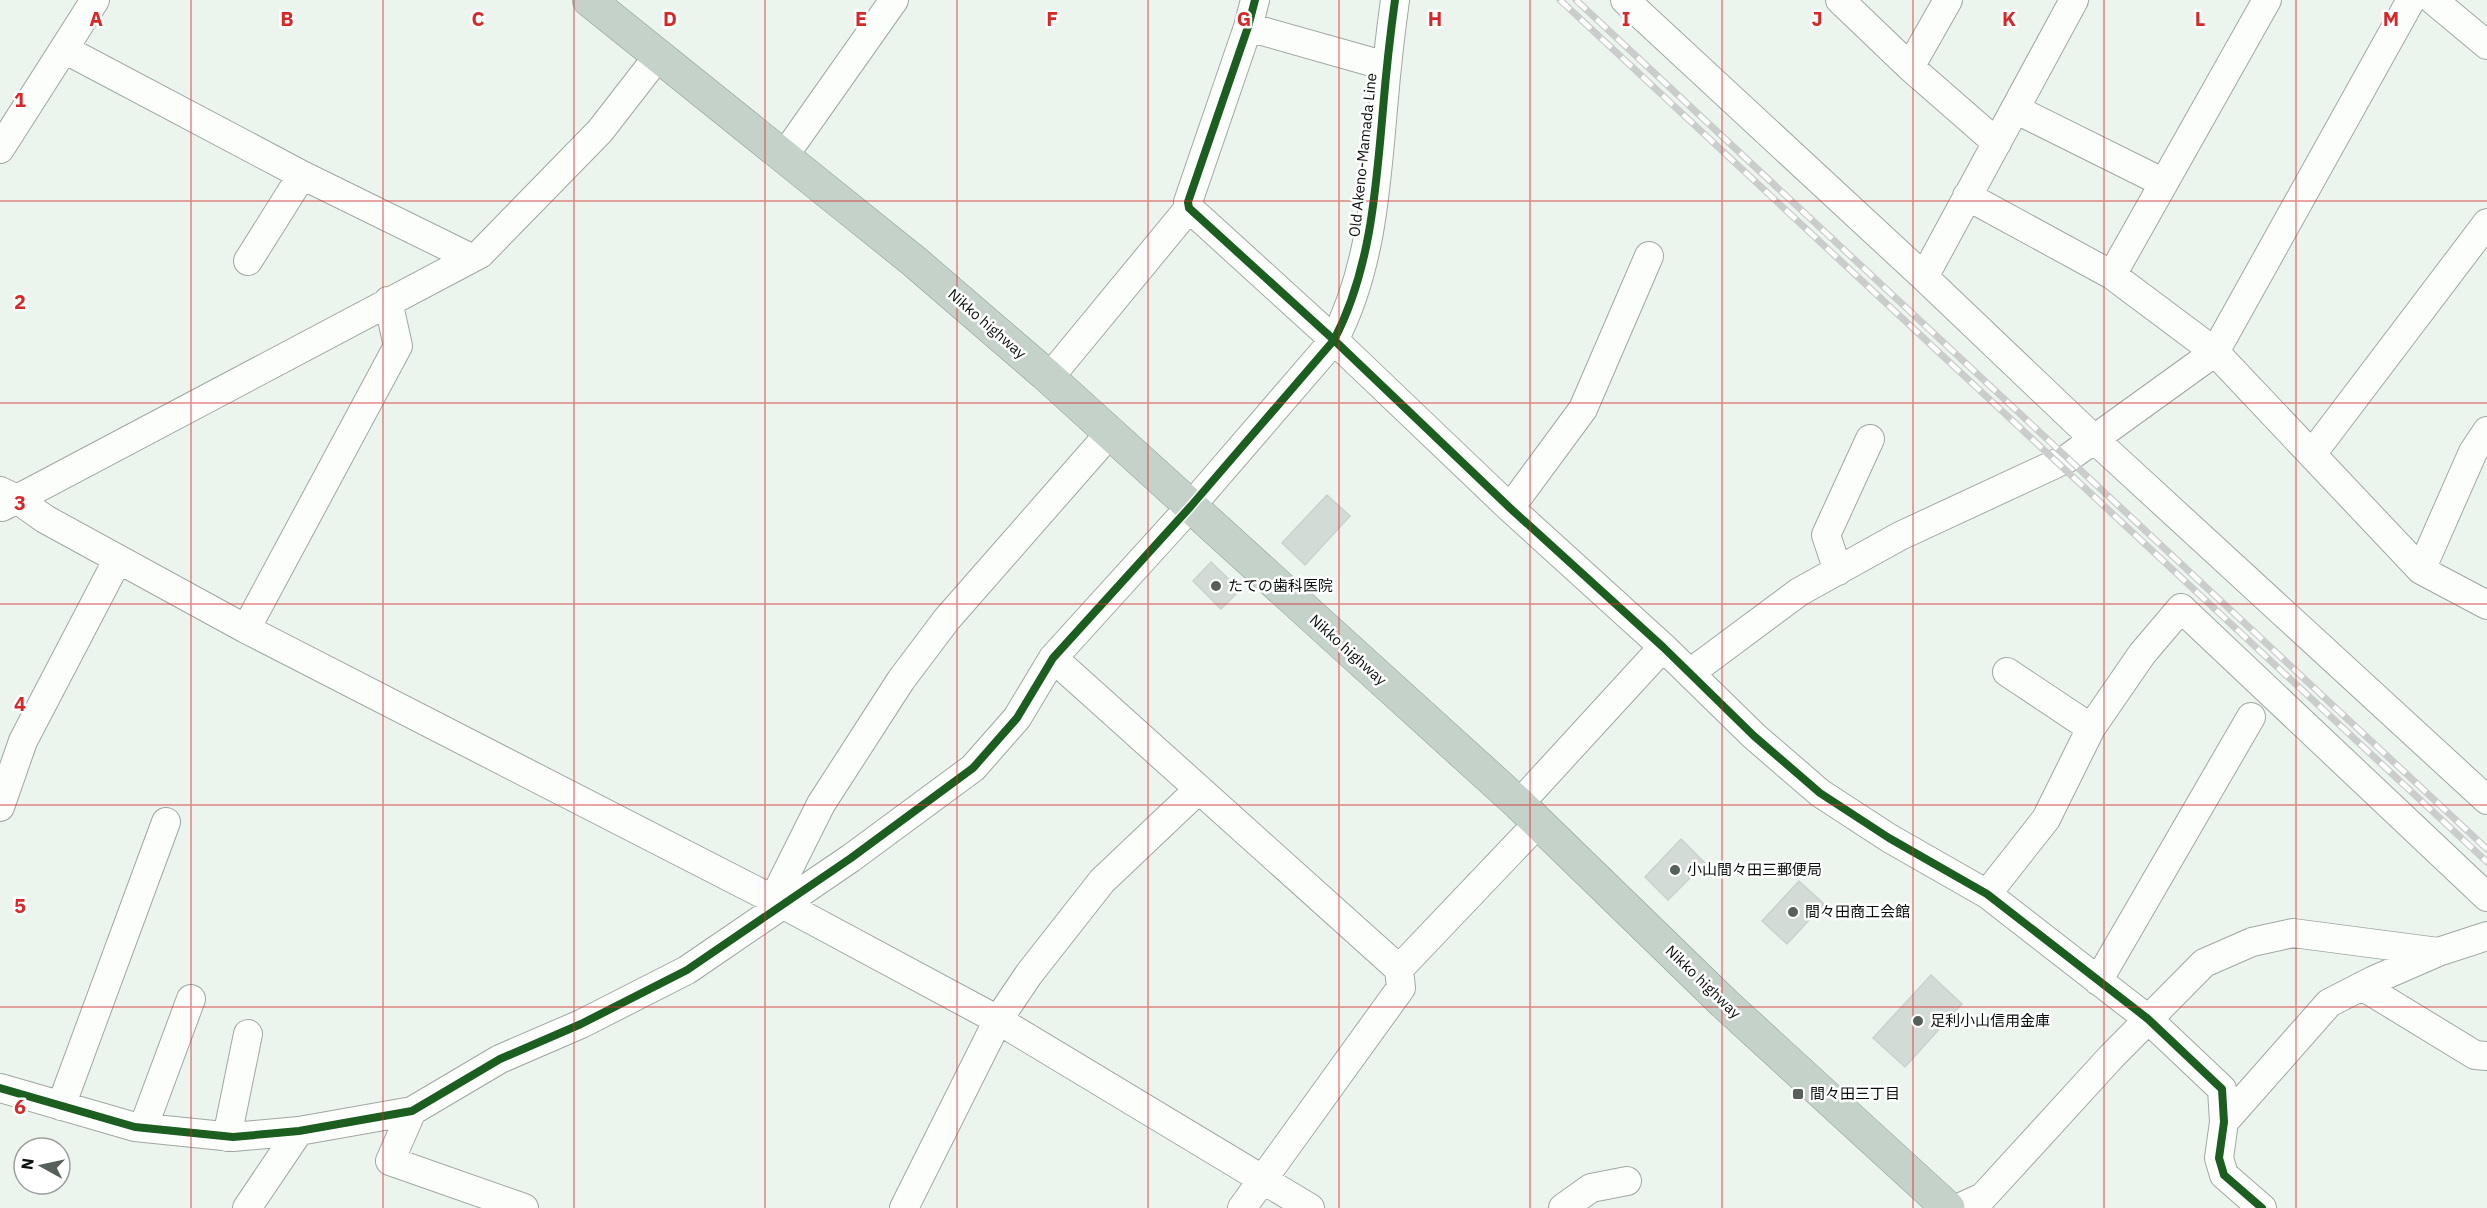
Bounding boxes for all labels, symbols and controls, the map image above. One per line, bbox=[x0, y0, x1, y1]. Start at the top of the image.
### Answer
text: A bbox=[89, 5, 103, 32]
text: B bbox=[280, 5, 294, 32]
text: C bbox=[471, 5, 485, 32]
text: D bbox=[663, 5, 677, 32]
text: E bbox=[855, 5, 867, 32]
text: F bbox=[1046, 5, 1058, 32]
text: G bbox=[1237, 5, 1251, 32]
text: H bbox=[1428, 5, 1442, 32]
text: I bbox=[1622, 5, 1630, 32]
text: J bbox=[1811, 5, 1823, 32]
text: K bbox=[2002, 5, 2016, 32]
text: L bbox=[2195, 5, 2205, 32]
text: M bbox=[2383, 5, 2399, 32]
street label: Old Akeno-Mamada Line bbox=[1344, 72, 1381, 238]
text: 1 bbox=[14, 86, 26, 113]
street label: Nikko highway bbox=[944, 285, 1031, 363]
text: 2 bbox=[14, 288, 26, 315]
text: 3 bbox=[14, 489, 26, 516]
place label: たての歯科医院 bbox=[1228, 576, 1333, 595]
marker: たての歯科医院 bbox=[1209, 579, 1223, 593]
street label: Nikko highway bbox=[1306, 610, 1391, 690]
text: 4 bbox=[14, 690, 26, 717]
place label: 小山間々田三郵便局 bbox=[1687, 860, 1822, 879]
marker: 小山間々田三郵便局 bbox=[1668, 863, 1682, 877]
text: 5 bbox=[14, 892, 26, 919]
place label: 間々田商工会館 bbox=[1805, 902, 1910, 921]
marker: 間々田商工会館 bbox=[1786, 905, 1800, 919]
street label: Nikko highway bbox=[1662, 941, 1745, 1023]
place label: 足利小山信用金庫 bbox=[1930, 1011, 2050, 1030]
marker: 足利小山信用金庫 bbox=[1911, 1014, 1925, 1028]
place label: 間々田三丁目 bbox=[1810, 1084, 1900, 1103]
marker: 間々田三丁目 bbox=[1791, 1087, 1805, 1101]
text: 6 bbox=[14, 1093, 26, 1120]
north arrow bbox=[12, 1136, 72, 1196]
text: N bbox=[16, 1157, 38, 1171]

